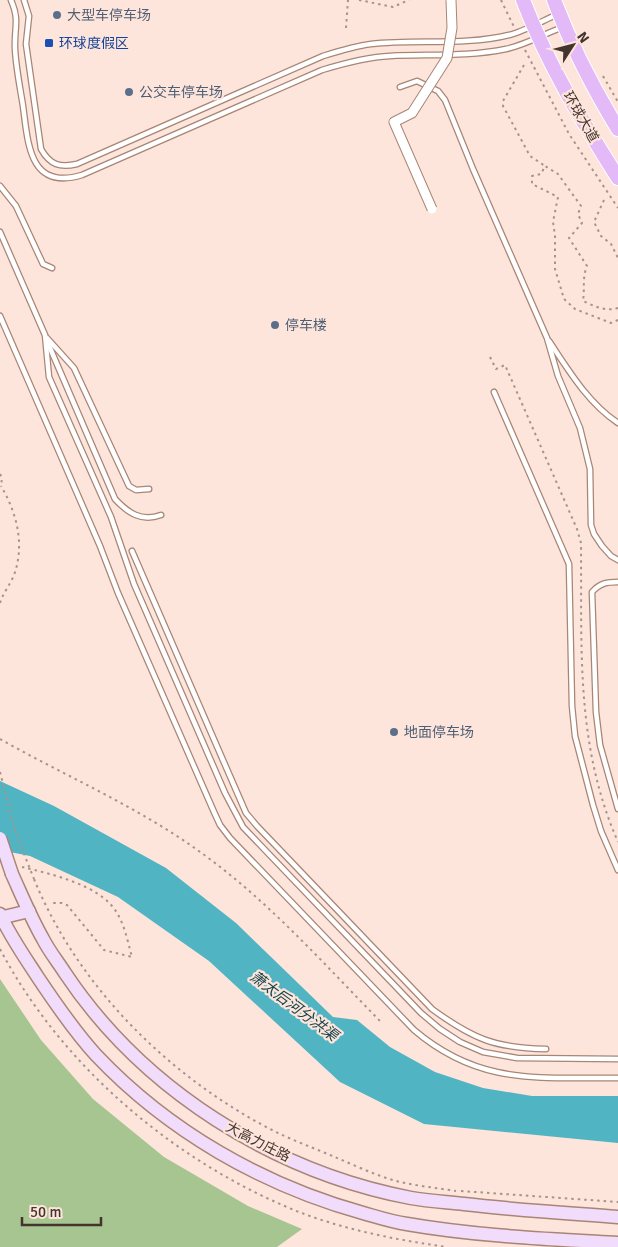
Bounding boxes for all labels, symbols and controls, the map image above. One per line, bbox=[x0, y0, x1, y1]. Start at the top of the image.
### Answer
place label: 大型车停车场 bbox=[67, 7, 151, 24]
marker: 大型车停车场 bbox=[51, 9, 63, 21]
north arrow bbox=[548, 20, 598, 70]
text: N bbox=[573, 29, 593, 47]
place label: 环球度假区 bbox=[59, 35, 129, 52]
marker: 环球度假区 bbox=[43, 37, 55, 49]
place label: 公交车停车场 bbox=[139, 84, 223, 101]
marker: 公交车停车场 bbox=[123, 86, 135, 98]
street label: 环球大道 bbox=[560, 89, 602, 145]
place label: 停车楼 bbox=[285, 317, 327, 334]
marker: 停车楼 bbox=[269, 319, 281, 331]
place label: 地面停车场 bbox=[404, 724, 474, 741]
marker: 地面停车场 bbox=[388, 726, 400, 738]
water label: 萧太后河分洪渠 bbox=[247, 967, 343, 1046]
street label: 大高力庄路 bbox=[223, 1119, 293, 1165]
scale bar bbox=[22, 1194, 101, 1226]
text: 50 m bbox=[30, 1203, 61, 1221]

